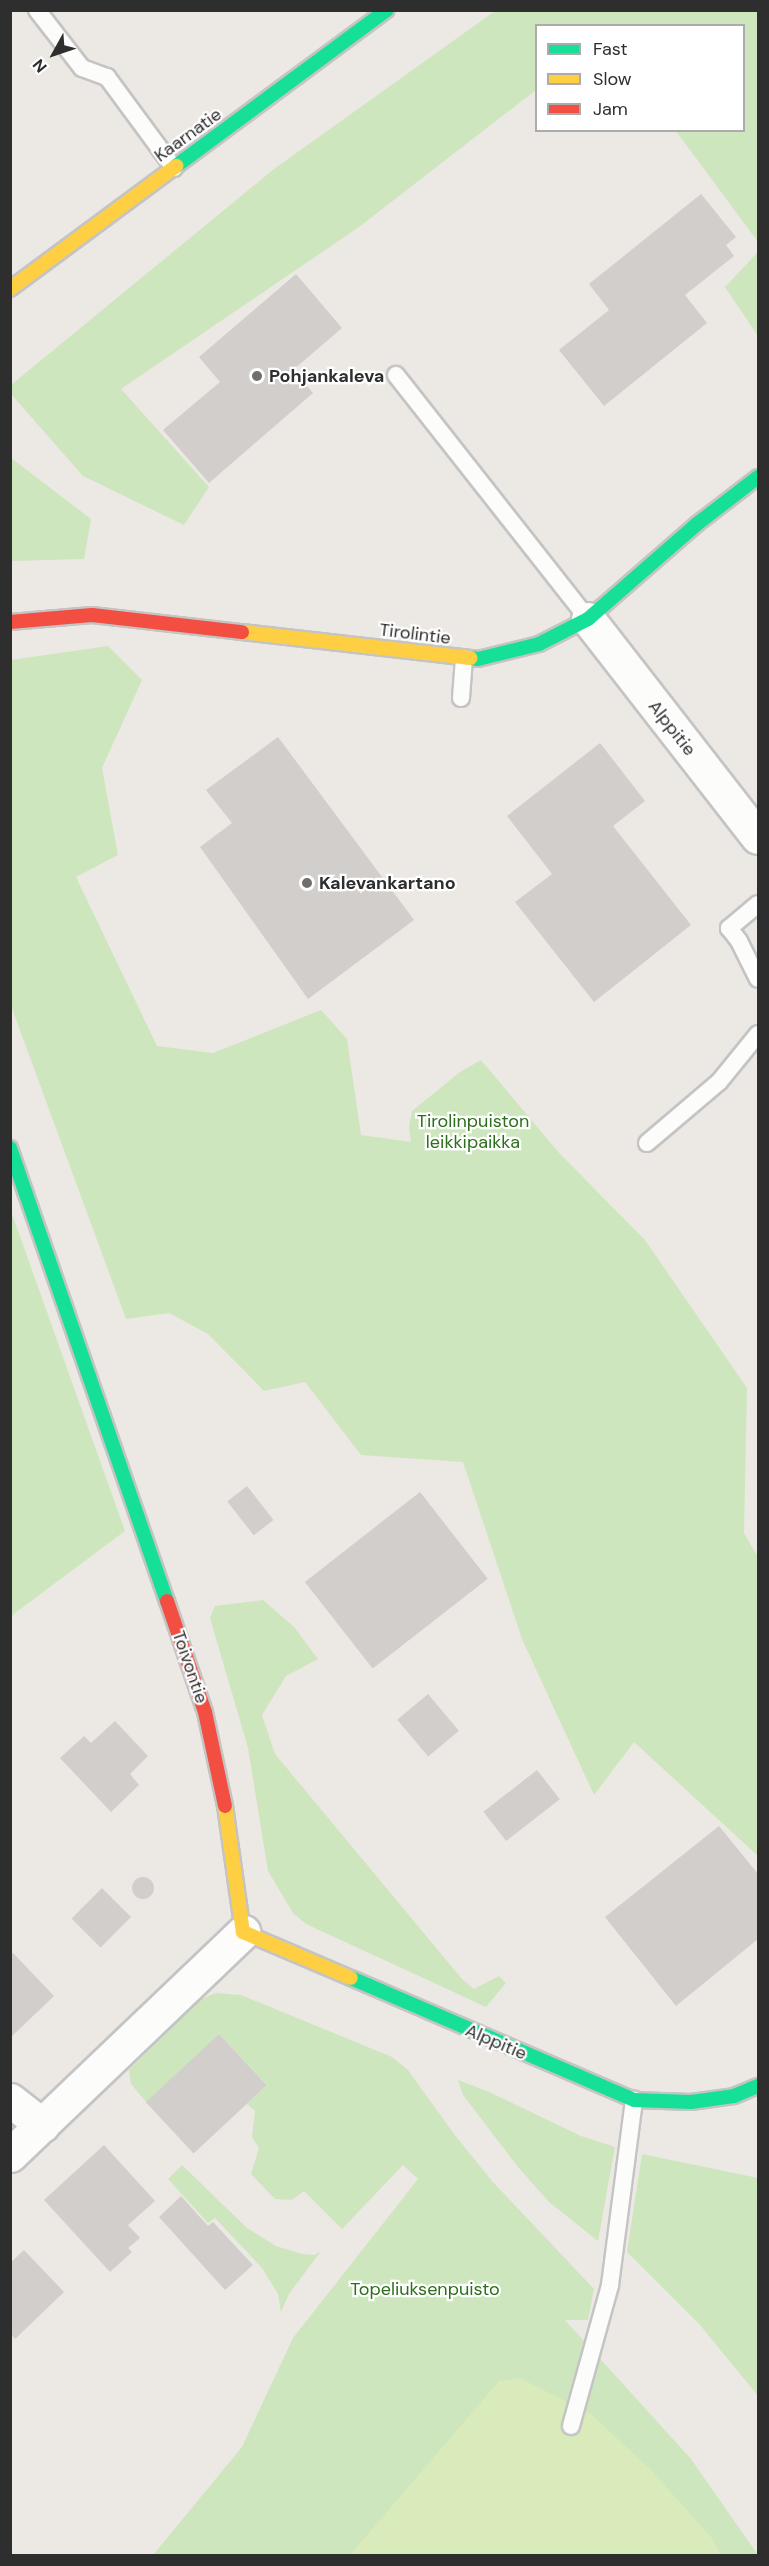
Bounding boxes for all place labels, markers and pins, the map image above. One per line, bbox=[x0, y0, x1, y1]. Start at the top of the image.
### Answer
place label: Pohjankaleva bbox=[269, 365, 384, 387]
marker: Pohjankaleva bbox=[250, 369, 264, 383]
place label: Kalevankartano bbox=[319, 872, 456, 894]
marker: Kalevankartano bbox=[300, 876, 314, 890]

